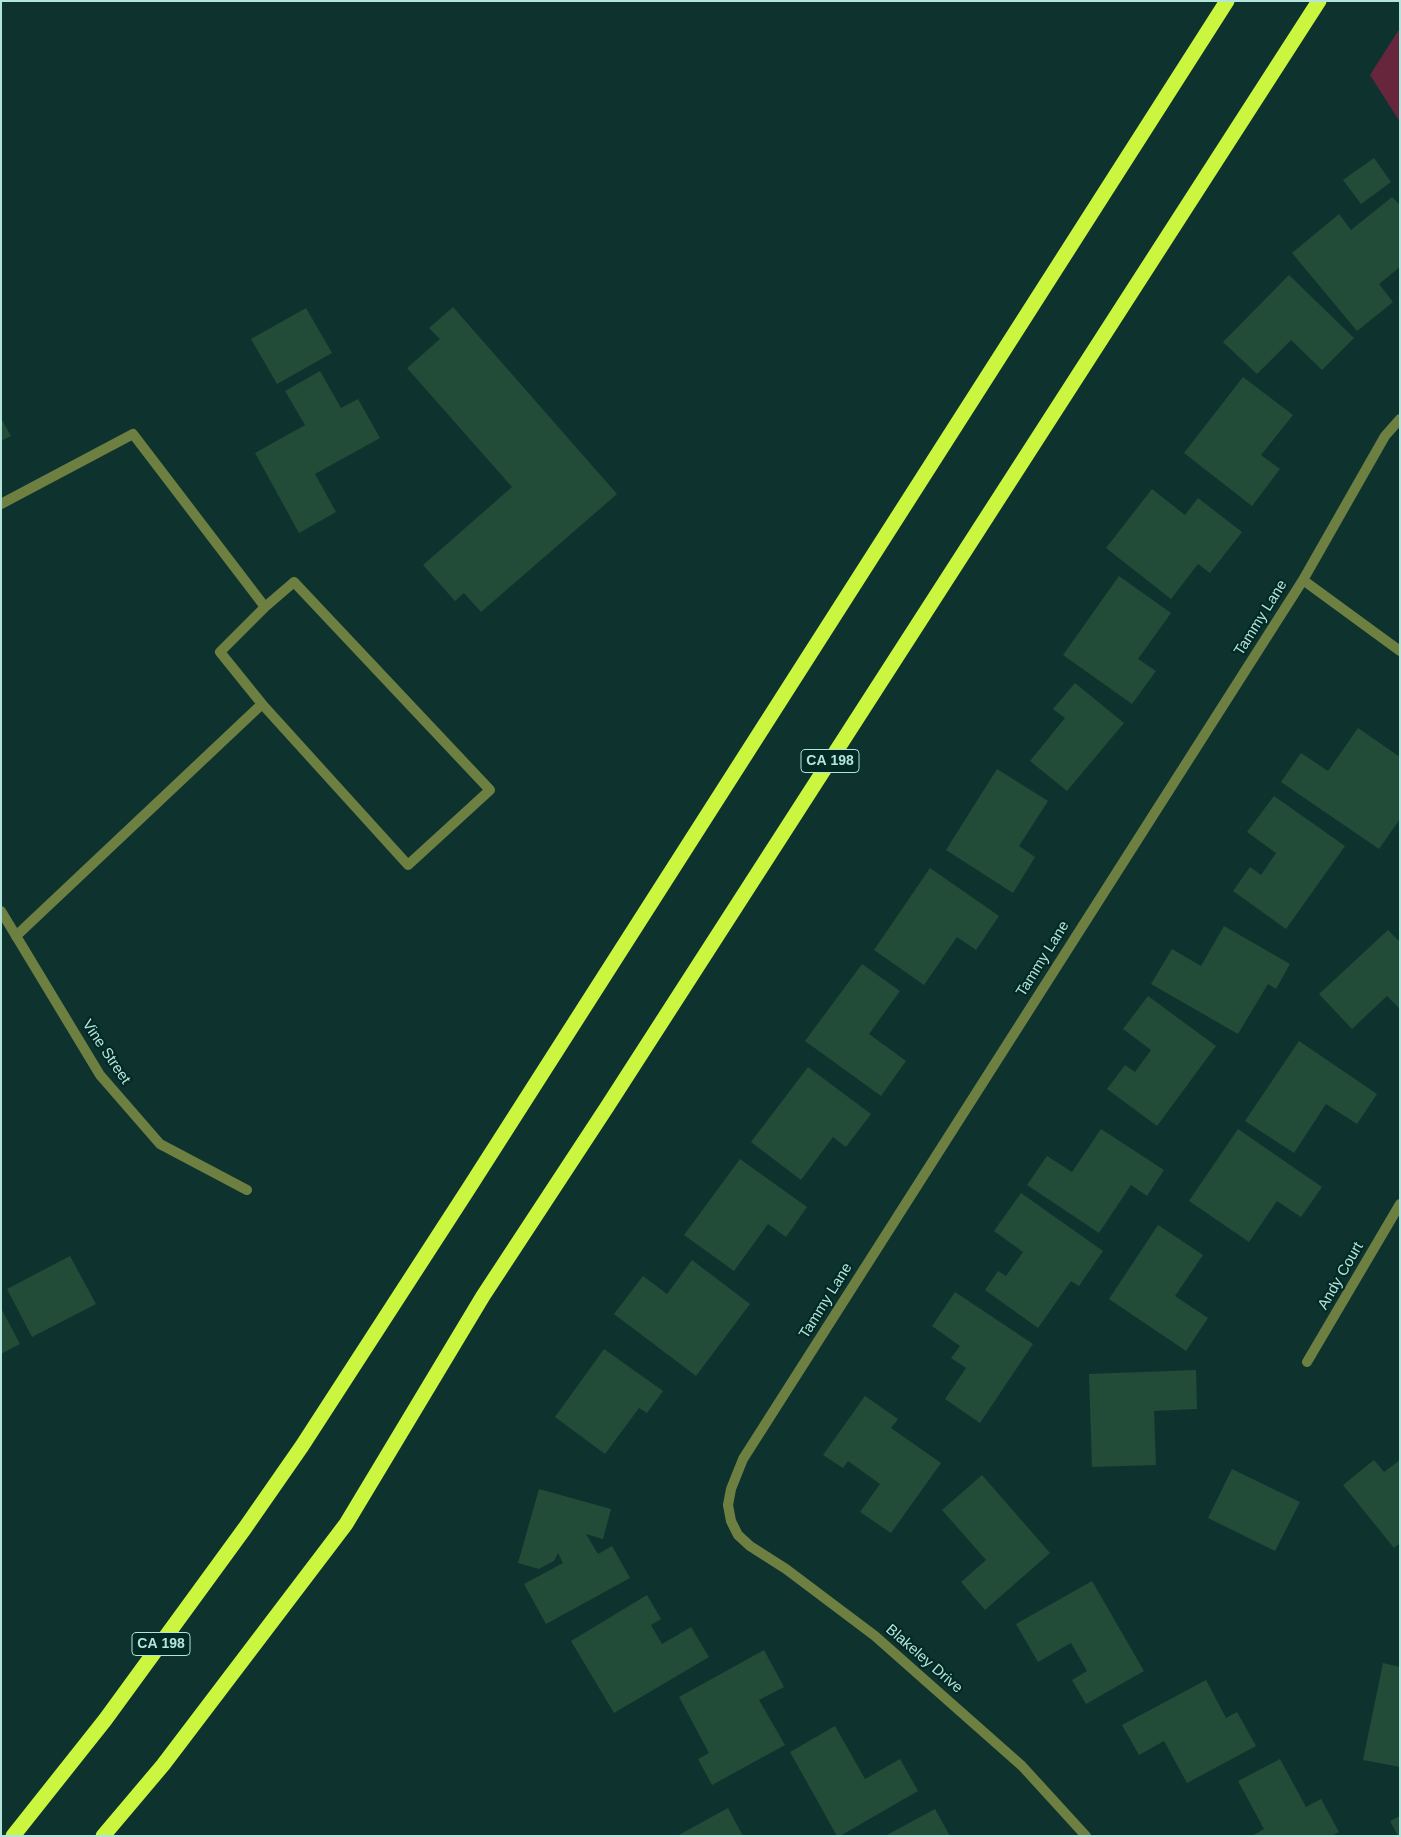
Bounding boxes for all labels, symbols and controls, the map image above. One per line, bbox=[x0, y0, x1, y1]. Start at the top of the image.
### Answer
street label: Tammy Lane bbox=[1231, 577, 1291, 659]
road number: CA 198 bbox=[801, 749, 859, 772]
street label: Tammy Lane bbox=[1013, 918, 1073, 1000]
street label: Vine Street bbox=[78, 1016, 134, 1088]
street label: Andy Court bbox=[1314, 1239, 1368, 1313]
street label: Tammy Lane bbox=[796, 1260, 856, 1342]
street label: Blakeley Drive bbox=[882, 1621, 966, 1697]
road number: CA 198 bbox=[132, 1632, 190, 1656]

